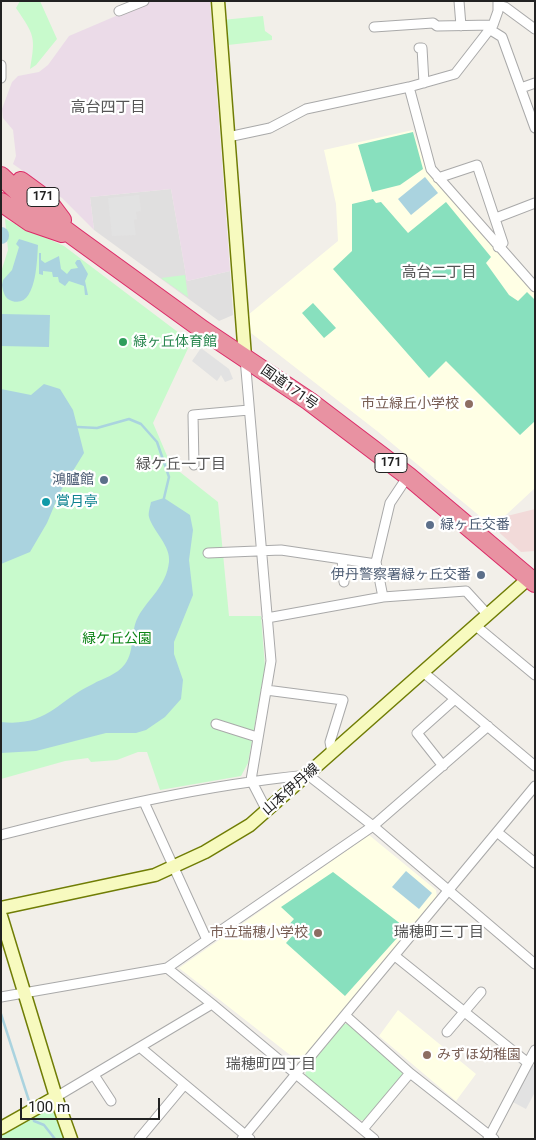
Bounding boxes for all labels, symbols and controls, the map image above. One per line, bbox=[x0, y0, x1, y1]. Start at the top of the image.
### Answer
district label: 高台四丁目 bbox=[71, 99, 145, 117]
road number: 171 bbox=[27, 188, 59, 206]
district label: 高台二丁目 bbox=[402, 264, 476, 282]
place label: 緑ヶ丘体育館 bbox=[133, 334, 217, 350]
marker: 緑ヶ丘体育館 bbox=[117, 336, 129, 348]
street label: 国道171号 bbox=[257, 362, 321, 414]
place label: 市立緑丘小学校 bbox=[361, 396, 459, 412]
marker: 市立緑丘小学校 bbox=[463, 398, 475, 410]
road number: 171 bbox=[375, 453, 407, 472]
district label: 緑ケ丘一丁目 bbox=[136, 456, 226, 474]
place label: 鴻臚館 bbox=[52, 472, 94, 488]
marker: 鴻臚館 bbox=[98, 474, 110, 486]
place label: 賞月亭 bbox=[56, 494, 98, 510]
marker: 賞月亭 bbox=[40, 496, 52, 508]
place label: 緑ヶ丘交番 bbox=[440, 517, 510, 533]
marker: 緑ヶ丘交番 bbox=[424, 519, 436, 531]
place label: 伊丹警察署緑ヶ丘交番 bbox=[331, 567, 471, 583]
marker: 伊丹警察署緑ヶ丘交番 bbox=[475, 569, 487, 581]
park label: 緑ケ丘公園 bbox=[82, 631, 152, 647]
street label: 山本伊丹線 bbox=[259, 761, 323, 819]
district label: 瑞穂町三丁目 bbox=[394, 924, 484, 942]
place label: 市立瑞穂小学校 bbox=[210, 925, 308, 941]
marker: 市立瑞穂小学校 bbox=[312, 927, 324, 939]
place label: みずほ幼稚園 bbox=[437, 1047, 521, 1063]
marker: みずほ幼稚園 bbox=[421, 1049, 433, 1061]
district label: 瑞穂町四丁目 bbox=[226, 1056, 316, 1074]
scale bar bbox=[22, 1088, 162, 1120]
text: 100 m bbox=[28, 1098, 70, 1116]

